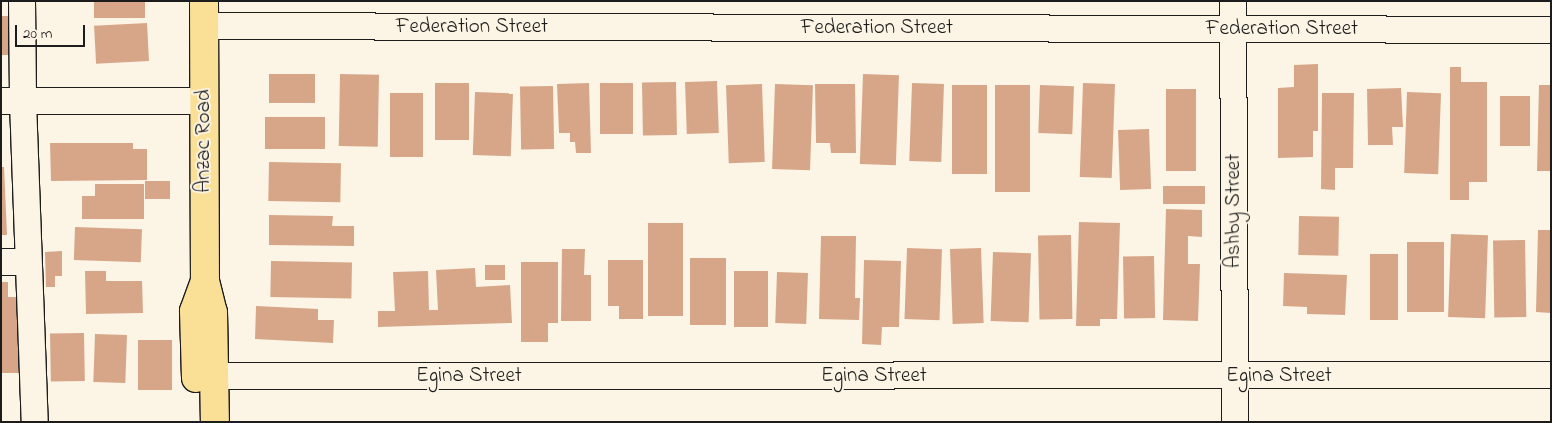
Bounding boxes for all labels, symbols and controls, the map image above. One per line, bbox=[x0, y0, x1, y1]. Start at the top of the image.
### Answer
street label: Federation Street bbox=[396, 14, 548, 40]
scale bar bbox=[18, 15, 88, 47]
street label: Federation Street bbox=[801, 15, 953, 41]
street label: Federation Street bbox=[1206, 16, 1358, 42]
text: 20 m bbox=[23, 23, 52, 45]
street label: Anzac Road bbox=[191, 89, 217, 193]
street label: Ashby Street bbox=[1221, 154, 1247, 268]
street label: Egina Street bbox=[416, 363, 522, 389]
street label: Egina Street bbox=[821, 363, 927, 389]
street label: Egina Street bbox=[1226, 363, 1332, 389]

